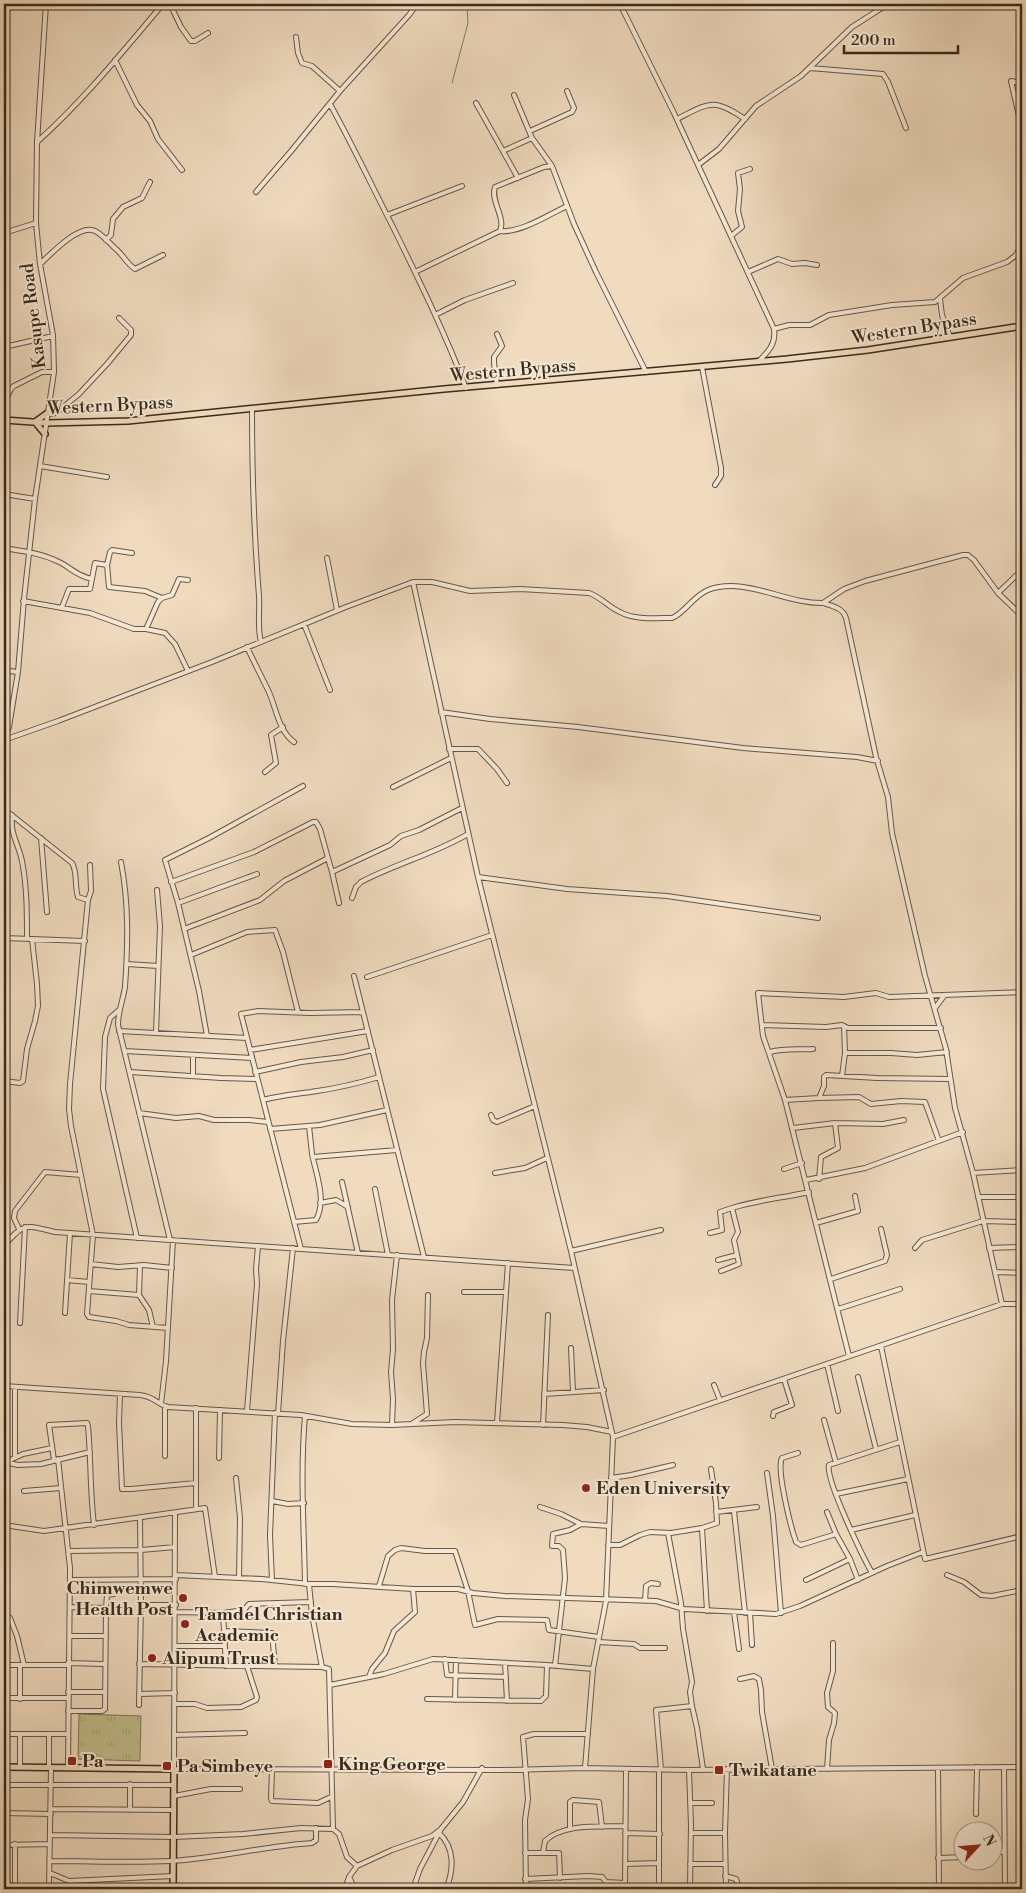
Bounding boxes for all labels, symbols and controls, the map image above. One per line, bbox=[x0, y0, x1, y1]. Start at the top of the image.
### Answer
scale bar bbox=[844, 22, 957, 54]
text: 200 m bbox=[851, 31, 896, 50]
street label: Kasupe Road bbox=[16, 261, 51, 370]
street label: Western Bypass bbox=[849, 307, 978, 350]
street label: Western Bypass bbox=[448, 354, 577, 388]
street label: Western Bypass bbox=[45, 391, 174, 420]
place label: Eden University bbox=[596, 1477, 731, 1500]
marker: Eden University bbox=[580, 1482, 592, 1494]
place label: Chimwemwe Health Post bbox=[67, 1577, 174, 1621]
marker: Chimwemwe Health Post bbox=[177, 1592, 189, 1604]
place label: Tamdel Christian Academic bbox=[194, 1603, 343, 1647]
marker: Tamdel Christian Academic bbox=[179, 1618, 191, 1630]
place label: Alipum Trust bbox=[161, 1647, 276, 1670]
marker: Alipum Trust bbox=[146, 1652, 158, 1664]
place label: Pa bbox=[82, 1750, 104, 1773]
place label: King George bbox=[338, 1753, 446, 1776]
marker: Pa bbox=[66, 1755, 78, 1767]
place label: Pa Simbeye bbox=[177, 1755, 273, 1778]
marker: King George bbox=[322, 1758, 334, 1770]
place label: Twikatane bbox=[729, 1759, 817, 1782]
marker: Pa Simbeye bbox=[161, 1760, 173, 1772]
marker: Twikatane bbox=[713, 1764, 725, 1776]
north arrow bbox=[954, 1820, 1004, 1870]
text: N bbox=[978, 1832, 999, 1850]

